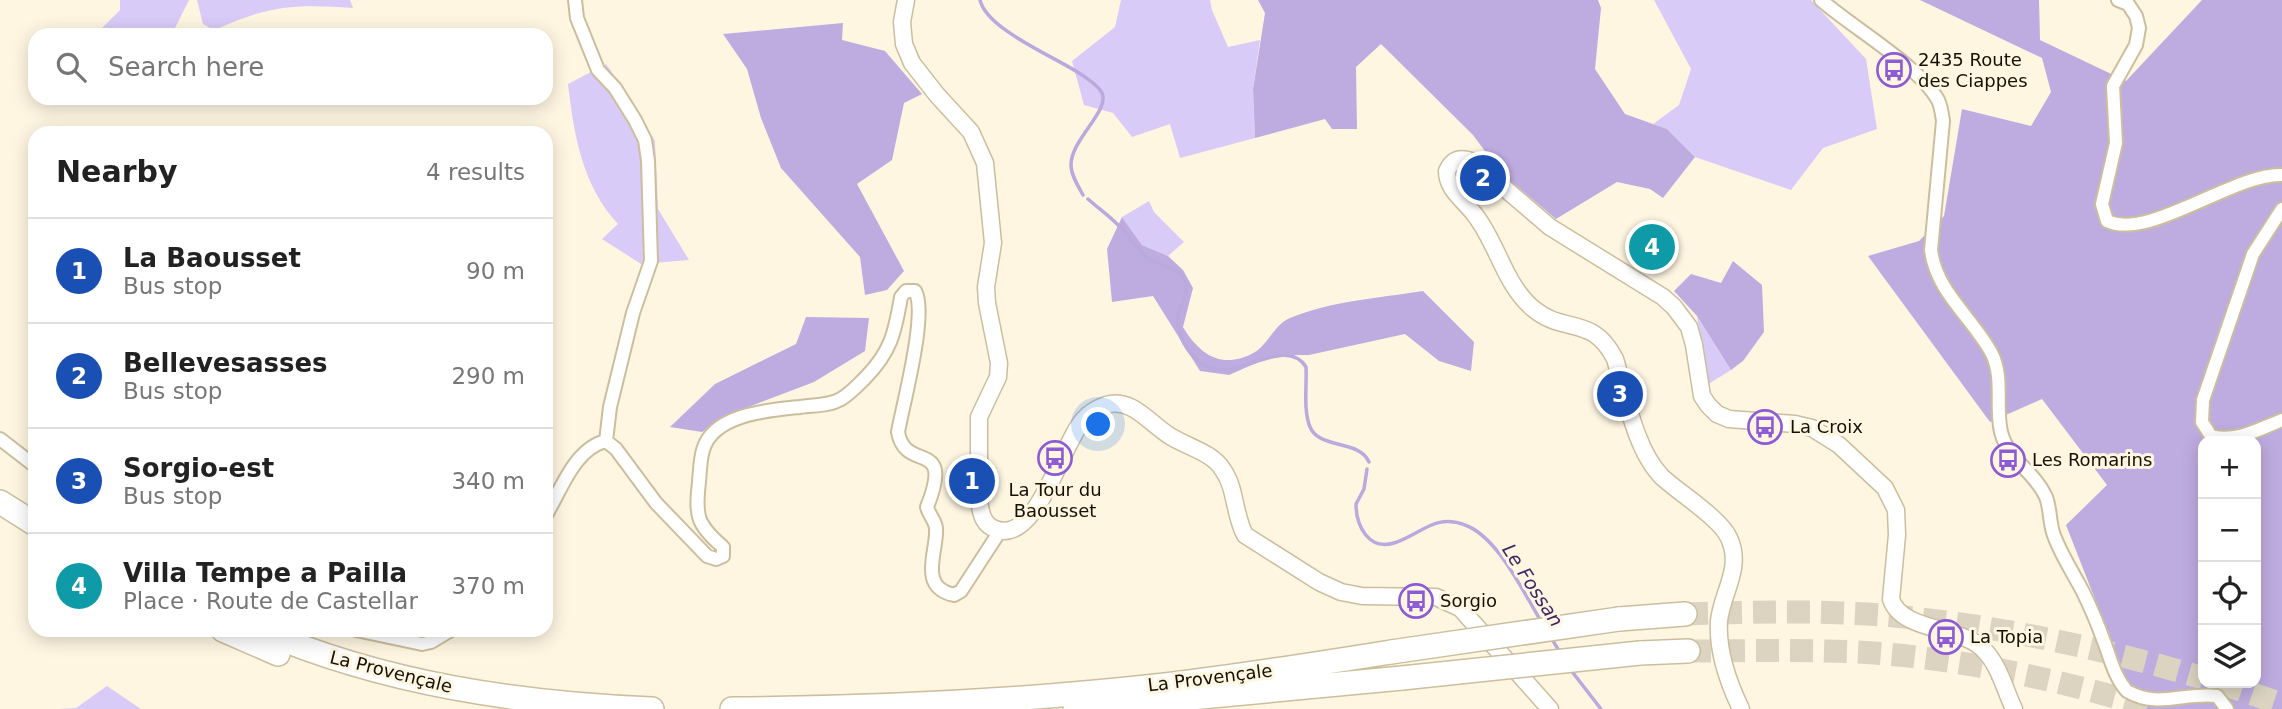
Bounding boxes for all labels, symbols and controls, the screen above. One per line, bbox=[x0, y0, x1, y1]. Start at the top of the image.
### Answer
search box bbox=[28, 28, 553, 105]
icon: search bbox=[52, 48, 90, 86]
place label: 2435 Route des Ciappes bbox=[1918, 49, 2028, 91]
bus stop icon: 2435 Route des Ciappes bbox=[1875, 51, 1913, 89]
text: Search here bbox=[108, 52, 264, 82]
pin: 2 bbox=[1460, 152, 1506, 204]
text: Nearby bbox=[56, 154, 178, 189]
text: 4 results bbox=[426, 159, 525, 185]
pin: 4 bbox=[1629, 221, 1675, 273]
text: La Baousset bbox=[123, 243, 301, 273]
text: 1 bbox=[71, 258, 87, 284]
text: 90 m bbox=[466, 258, 525, 284]
text: Bus stop bbox=[123, 273, 222, 299]
text: Bellevesasses bbox=[123, 348, 328, 378]
text: 2 bbox=[71, 363, 87, 389]
text: 290 m bbox=[451, 363, 525, 389]
pin: 3 bbox=[1597, 368, 1643, 420]
text: Bus stop bbox=[123, 378, 222, 404]
your location bbox=[1081, 407, 1115, 441]
bus stop icon: La Croix bbox=[1746, 408, 1784, 446]
place label: La Croix bbox=[1790, 416, 1863, 437]
map controls bbox=[2198, 436, 2261, 688]
button: + bbox=[2198, 436, 2261, 499]
bus stop icon: La Tour du Baousset bbox=[1036, 439, 1074, 477]
bus stop icon: Les Romarins bbox=[1989, 441, 2027, 479]
place label: Les Romarins bbox=[2032, 449, 2152, 470]
text: Sorgio-est bbox=[123, 453, 274, 483]
pin: 1 bbox=[949, 455, 995, 507]
text: 3 bbox=[71, 468, 87, 494]
text: 340 m bbox=[451, 468, 525, 494]
place label: La Tour du Baousset bbox=[1008, 479, 1102, 521]
text: Bus stop bbox=[123, 483, 222, 509]
button: − bbox=[2198, 499, 2261, 562]
water label: Le Fossan bbox=[1498, 539, 1568, 631]
text: Villa Tempe a Pailla bbox=[123, 558, 407, 588]
button: locate bbox=[2198, 562, 2261, 625]
text: 4 bbox=[71, 573, 87, 599]
text: 370 m bbox=[451, 573, 525, 599]
bus stop icon: Sorgio bbox=[1397, 582, 1435, 620]
text: Place · Route de Castellar bbox=[123, 588, 418, 614]
place label: Sorgio bbox=[1440, 590, 1497, 611]
bus stop icon: La Topia bbox=[1927, 618, 1965, 656]
button: layers bbox=[2198, 625, 2261, 688]
place label: La Topia bbox=[1970, 626, 2043, 647]
street label: La Provençale bbox=[328, 646, 455, 697]
street label: La Provençale bbox=[1146, 659, 1273, 696]

